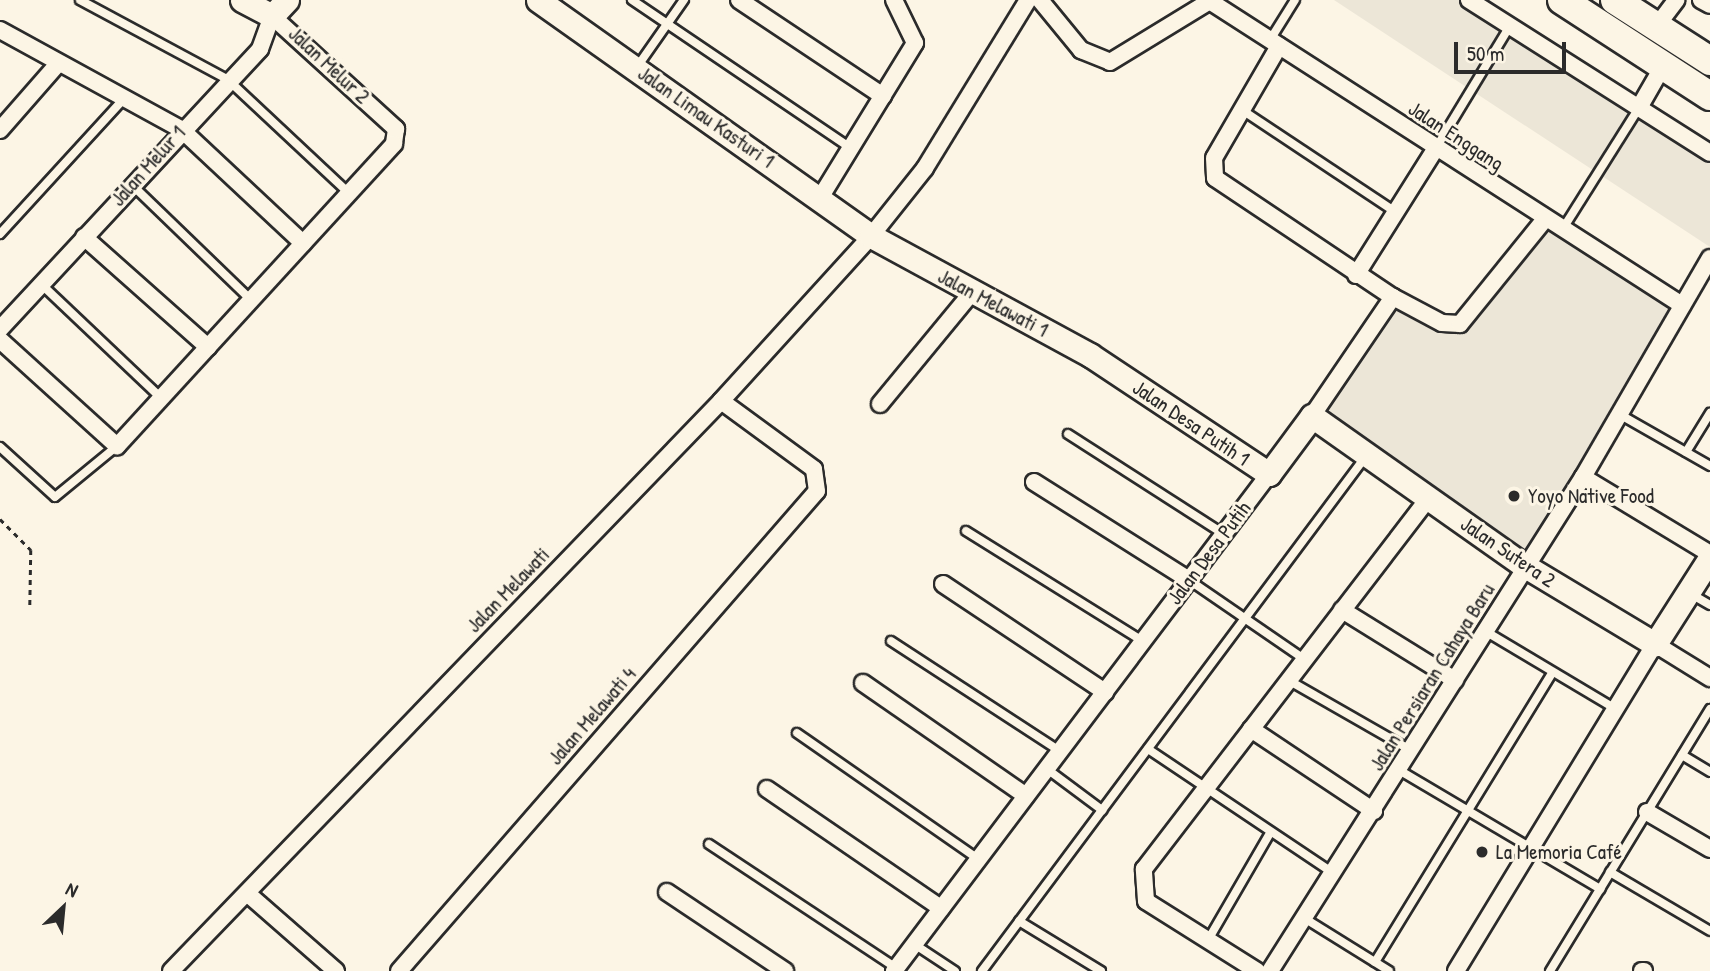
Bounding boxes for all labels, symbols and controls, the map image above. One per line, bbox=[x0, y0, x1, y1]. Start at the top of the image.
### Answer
street label: Jalan Melur 2 bbox=[283, 21, 375, 109]
scale bar bbox=[1458, 28, 1570, 72]
text: 50 m bbox=[1467, 39, 1504, 68]
street label: Jalan Limau Kasturi 1 bbox=[633, 61, 779, 173]
street label: Jalan Enggang bbox=[1404, 96, 1508, 176]
street label: Jalan Melur 1 bbox=[105, 121, 191, 211]
street label: Jalan Melawati 1 bbox=[934, 263, 1052, 343]
street label: Jalan Desa Putih 1 bbox=[1128, 375, 1254, 471]
place label: Yoyo Native Food bbox=[1528, 483, 1654, 509]
marker: Yoyo Native Food bbox=[1506, 488, 1522, 504]
street label: Jalan Desa Putih bbox=[1162, 496, 1256, 610]
street label: Jalan Sutera 2 bbox=[1456, 511, 1560, 593]
street label: Jalan Melawati bbox=[461, 542, 555, 638]
street label: Jalan Persiaran Cahaya Baru bbox=[1364, 579, 1500, 775]
street label: Jalan Melawati 4 bbox=[543, 662, 641, 770]
place label: La Memoria Café bbox=[1496, 839, 1622, 865]
marker: La Memoria Café bbox=[1474, 844, 1490, 860]
north arrow bbox=[28, 873, 98, 943]
text: N bbox=[62, 875, 82, 903]

